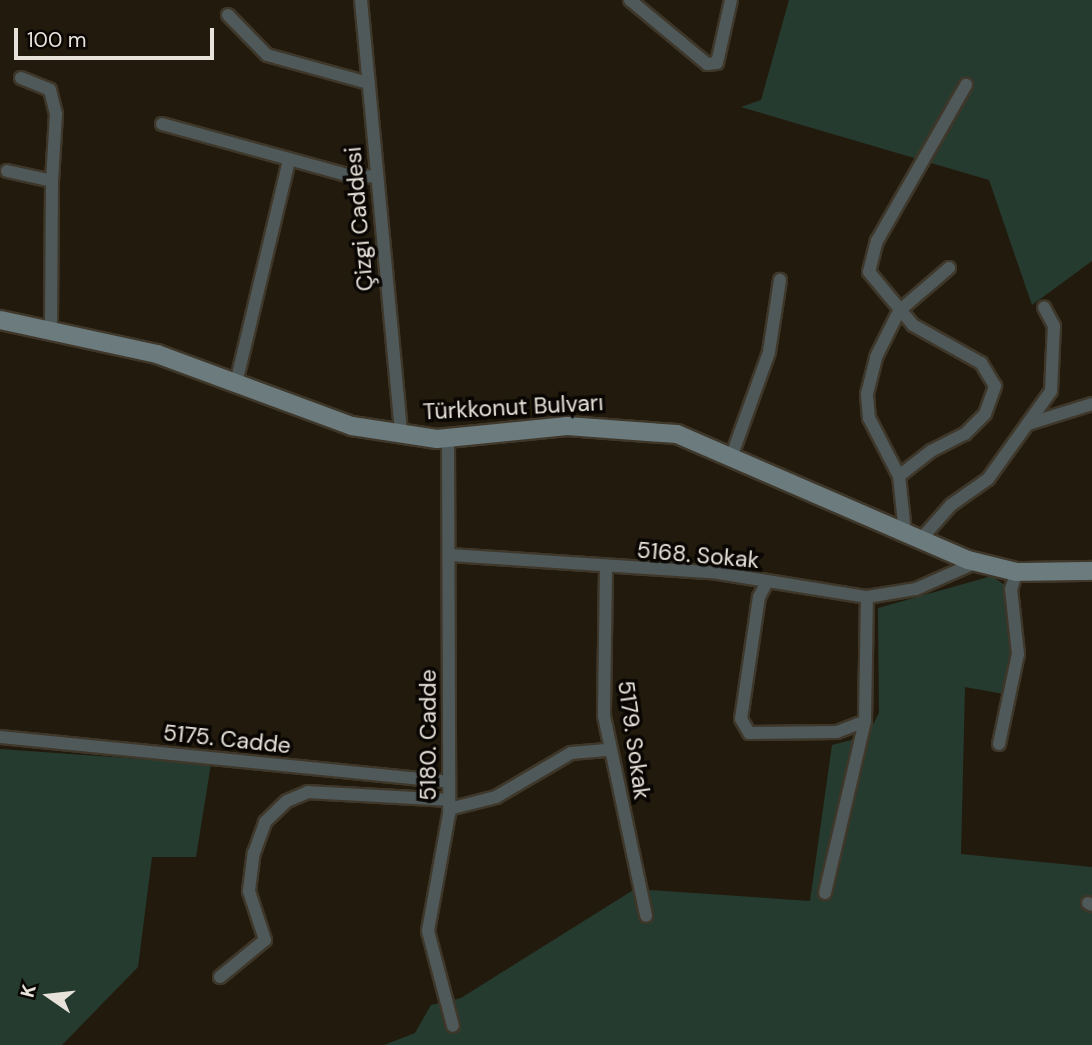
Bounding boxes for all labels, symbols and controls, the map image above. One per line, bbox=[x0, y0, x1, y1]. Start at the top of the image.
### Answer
scale bar bbox=[18, 14, 217, 58]
text: 100 m bbox=[27, 26, 87, 54]
street label: Çizgi Caddesi bbox=[339, 146, 379, 292]
street label: Türkkonut Bulvarı bbox=[422, 388, 604, 426]
street label: 5168. Sokak bbox=[636, 536, 760, 574]
street label: 5180. Cadde bbox=[414, 669, 442, 801]
street label: 5179. Sokak bbox=[612, 679, 656, 801]
street label: 5175. Cadde bbox=[162, 719, 292, 759]
north arrow bbox=[14, 961, 84, 1031]
text: K bbox=[15, 982, 42, 1000]

